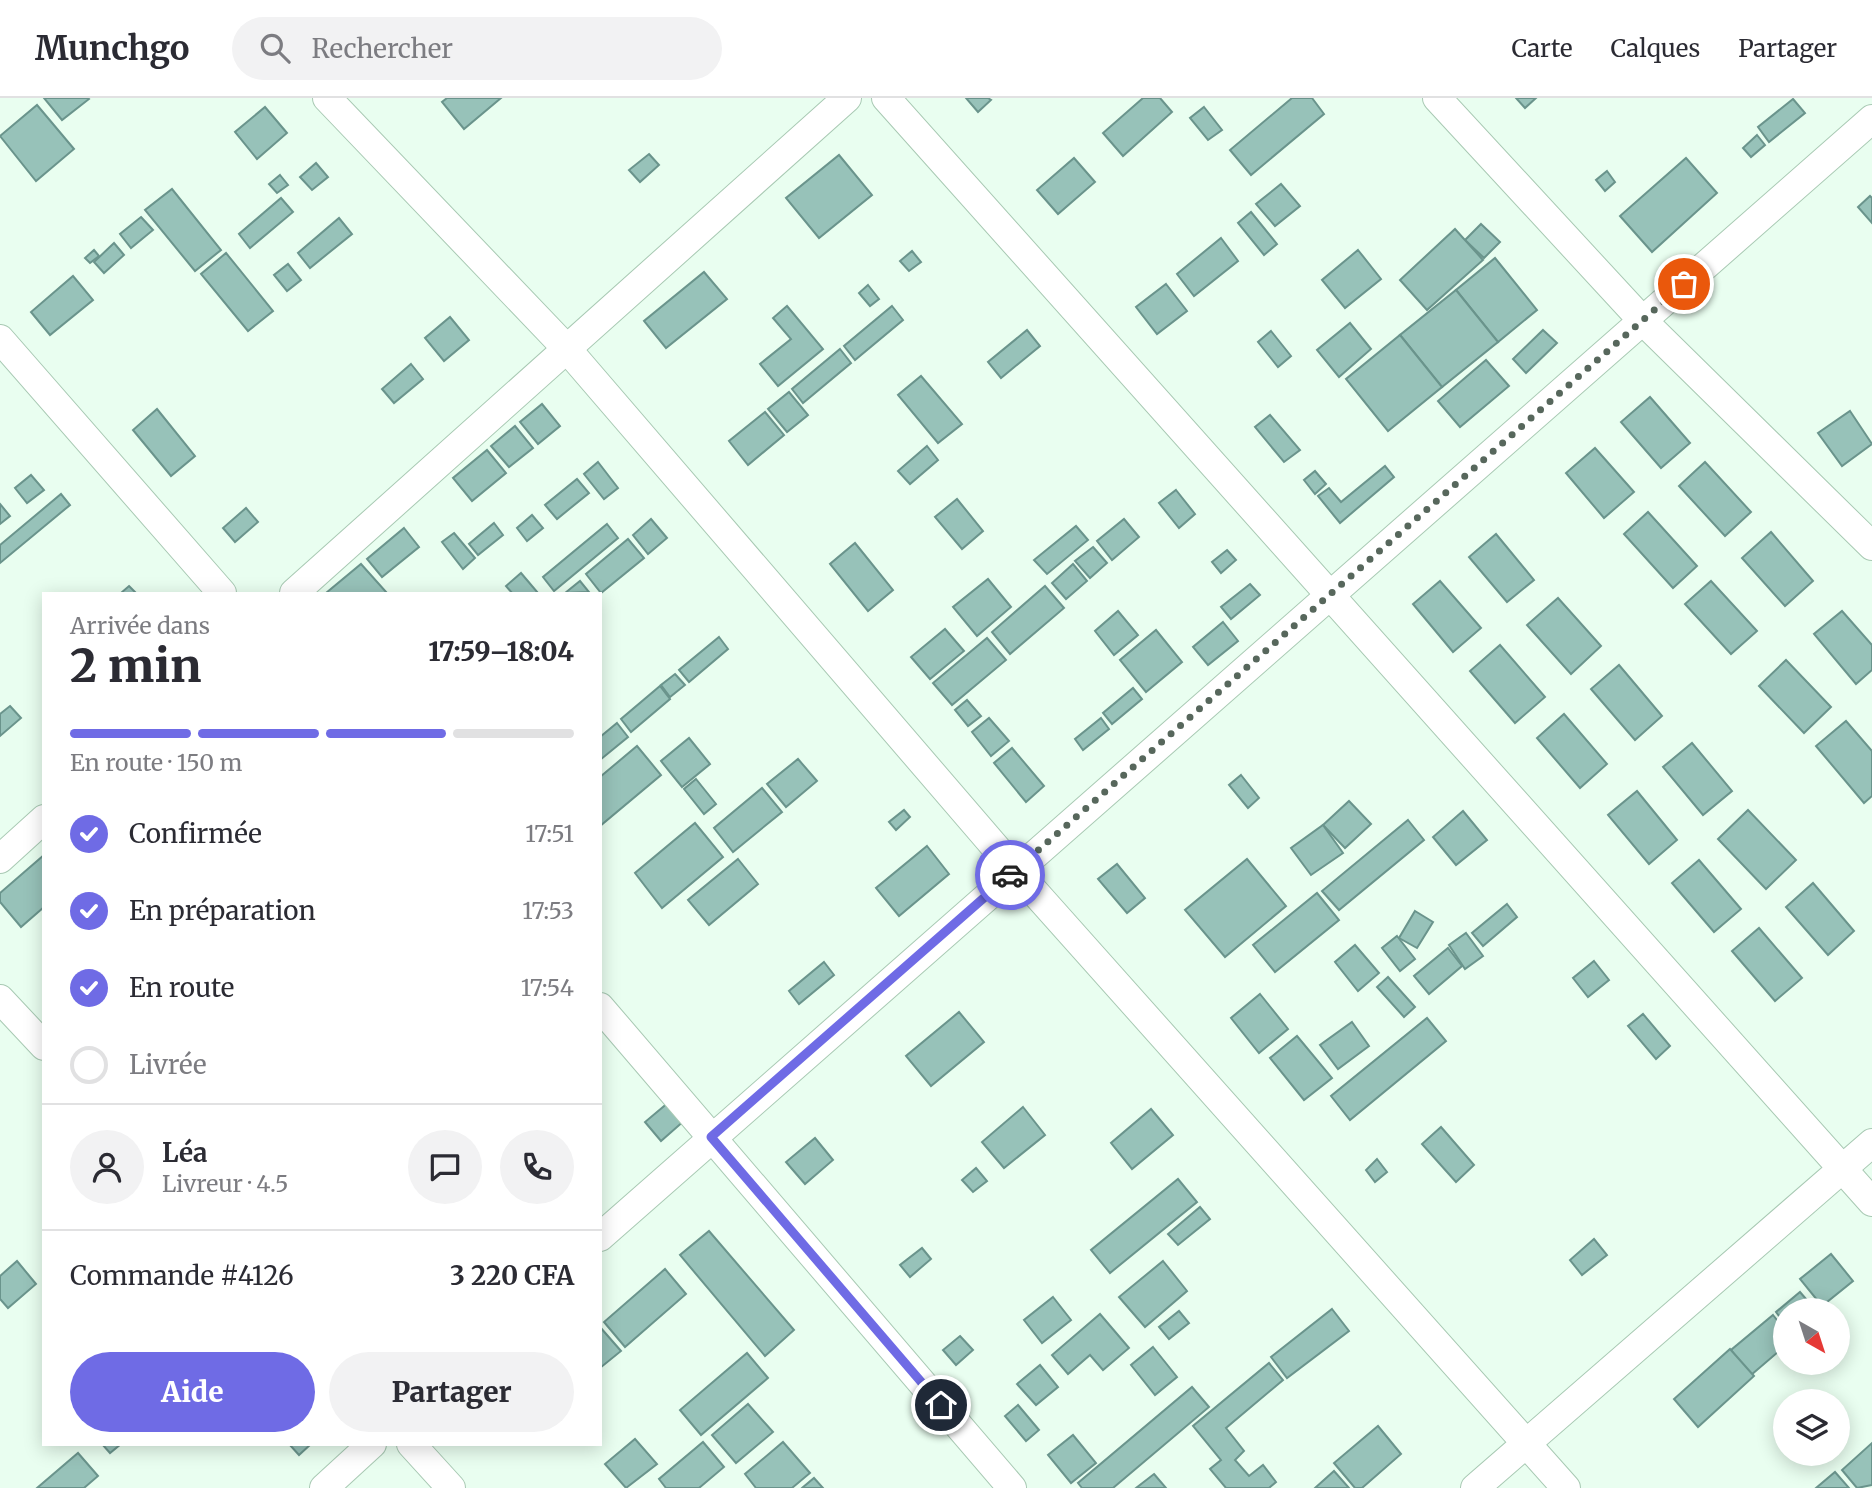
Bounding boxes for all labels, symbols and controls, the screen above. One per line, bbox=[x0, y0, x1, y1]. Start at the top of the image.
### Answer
search box bbox=[232, 17, 722, 80]
text: Munchgo bbox=[35, 28, 190, 69]
icon: search bbox=[256, 29, 294, 67]
text: Rechercher bbox=[312, 32, 453, 65]
text: Carte bbox=[1511, 33, 1572, 64]
text: Calques bbox=[1610, 33, 1700, 64]
text: Partager bbox=[1738, 33, 1837, 64]
pin bbox=[1654, 254, 1714, 314]
icon: bag bbox=[1665, 265, 1703, 303]
text: Arrivée dans bbox=[70, 611, 210, 640]
text: 17:59–18:04 bbox=[428, 635, 574, 668]
text: 2 min bbox=[70, 637, 202, 695]
text: En route · 150 m bbox=[70, 748, 242, 777]
icon: check bbox=[70, 815, 108, 853]
text: Confirmée bbox=[129, 817, 262, 850]
text: 17:51 bbox=[525, 819, 574, 848]
courier bbox=[975, 840, 1045, 910]
icon: car bbox=[991, 856, 1029, 894]
icon: check bbox=[70, 892, 108, 930]
text: En préparation bbox=[129, 894, 316, 927]
text: 17:53 bbox=[522, 896, 574, 925]
icon: check bbox=[70, 969, 108, 1007]
text: En route bbox=[129, 971, 234, 1004]
text: 17:54 bbox=[521, 973, 574, 1002]
text: Livrée bbox=[129, 1048, 207, 1081]
button: person bbox=[70, 1130, 144, 1204]
button: chat bbox=[408, 1130, 482, 1204]
button: phone bbox=[500, 1130, 574, 1204]
text: Léa bbox=[162, 1136, 207, 1169]
text: Livreur · 4.5 bbox=[162, 1169, 289, 1198]
text: Commande #4126 bbox=[70, 1259, 294, 1292]
text: 3 220 CFA bbox=[450, 1259, 574, 1292]
north arrow bbox=[1773, 1298, 1850, 1376]
map controls bbox=[1773, 1298, 1850, 1466]
button: Aide bbox=[70, 1352, 315, 1432]
button: Partager bbox=[329, 1352, 574, 1432]
pin bbox=[911, 1375, 971, 1435]
icon: home bbox=[922, 1386, 960, 1424]
button: layers bbox=[1773, 1389, 1850, 1466]

